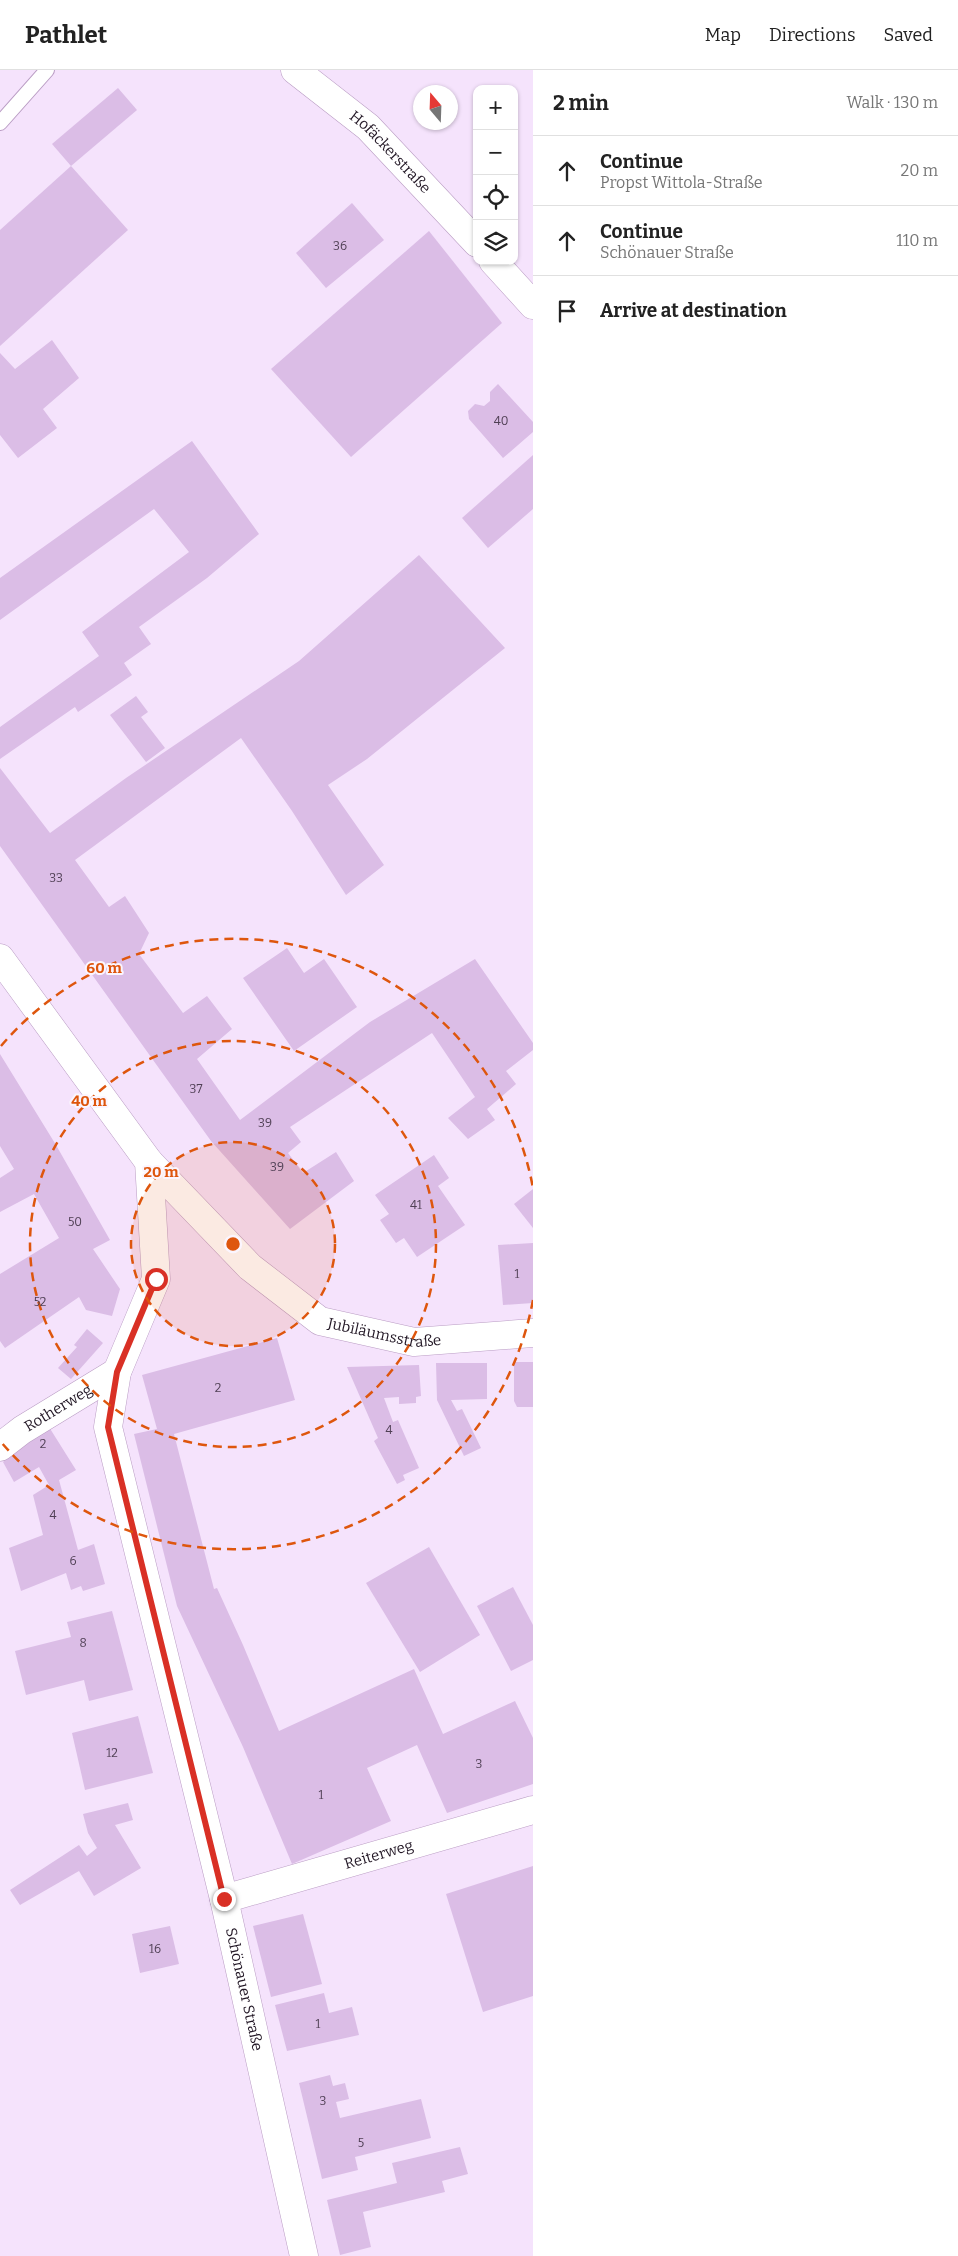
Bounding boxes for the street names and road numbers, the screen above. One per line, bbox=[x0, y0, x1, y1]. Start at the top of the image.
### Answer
street label: Hofäckerstraße bbox=[346, 107, 435, 197]
street label: Jubiläumsstraße bbox=[325, 1314, 442, 1351]
street label: Rotherweg bbox=[21, 1381, 95, 1436]
street label: Reiterweg bbox=[342, 1836, 415, 1873]
street label: Schönauer Straße bbox=[222, 1926, 267, 2053]

